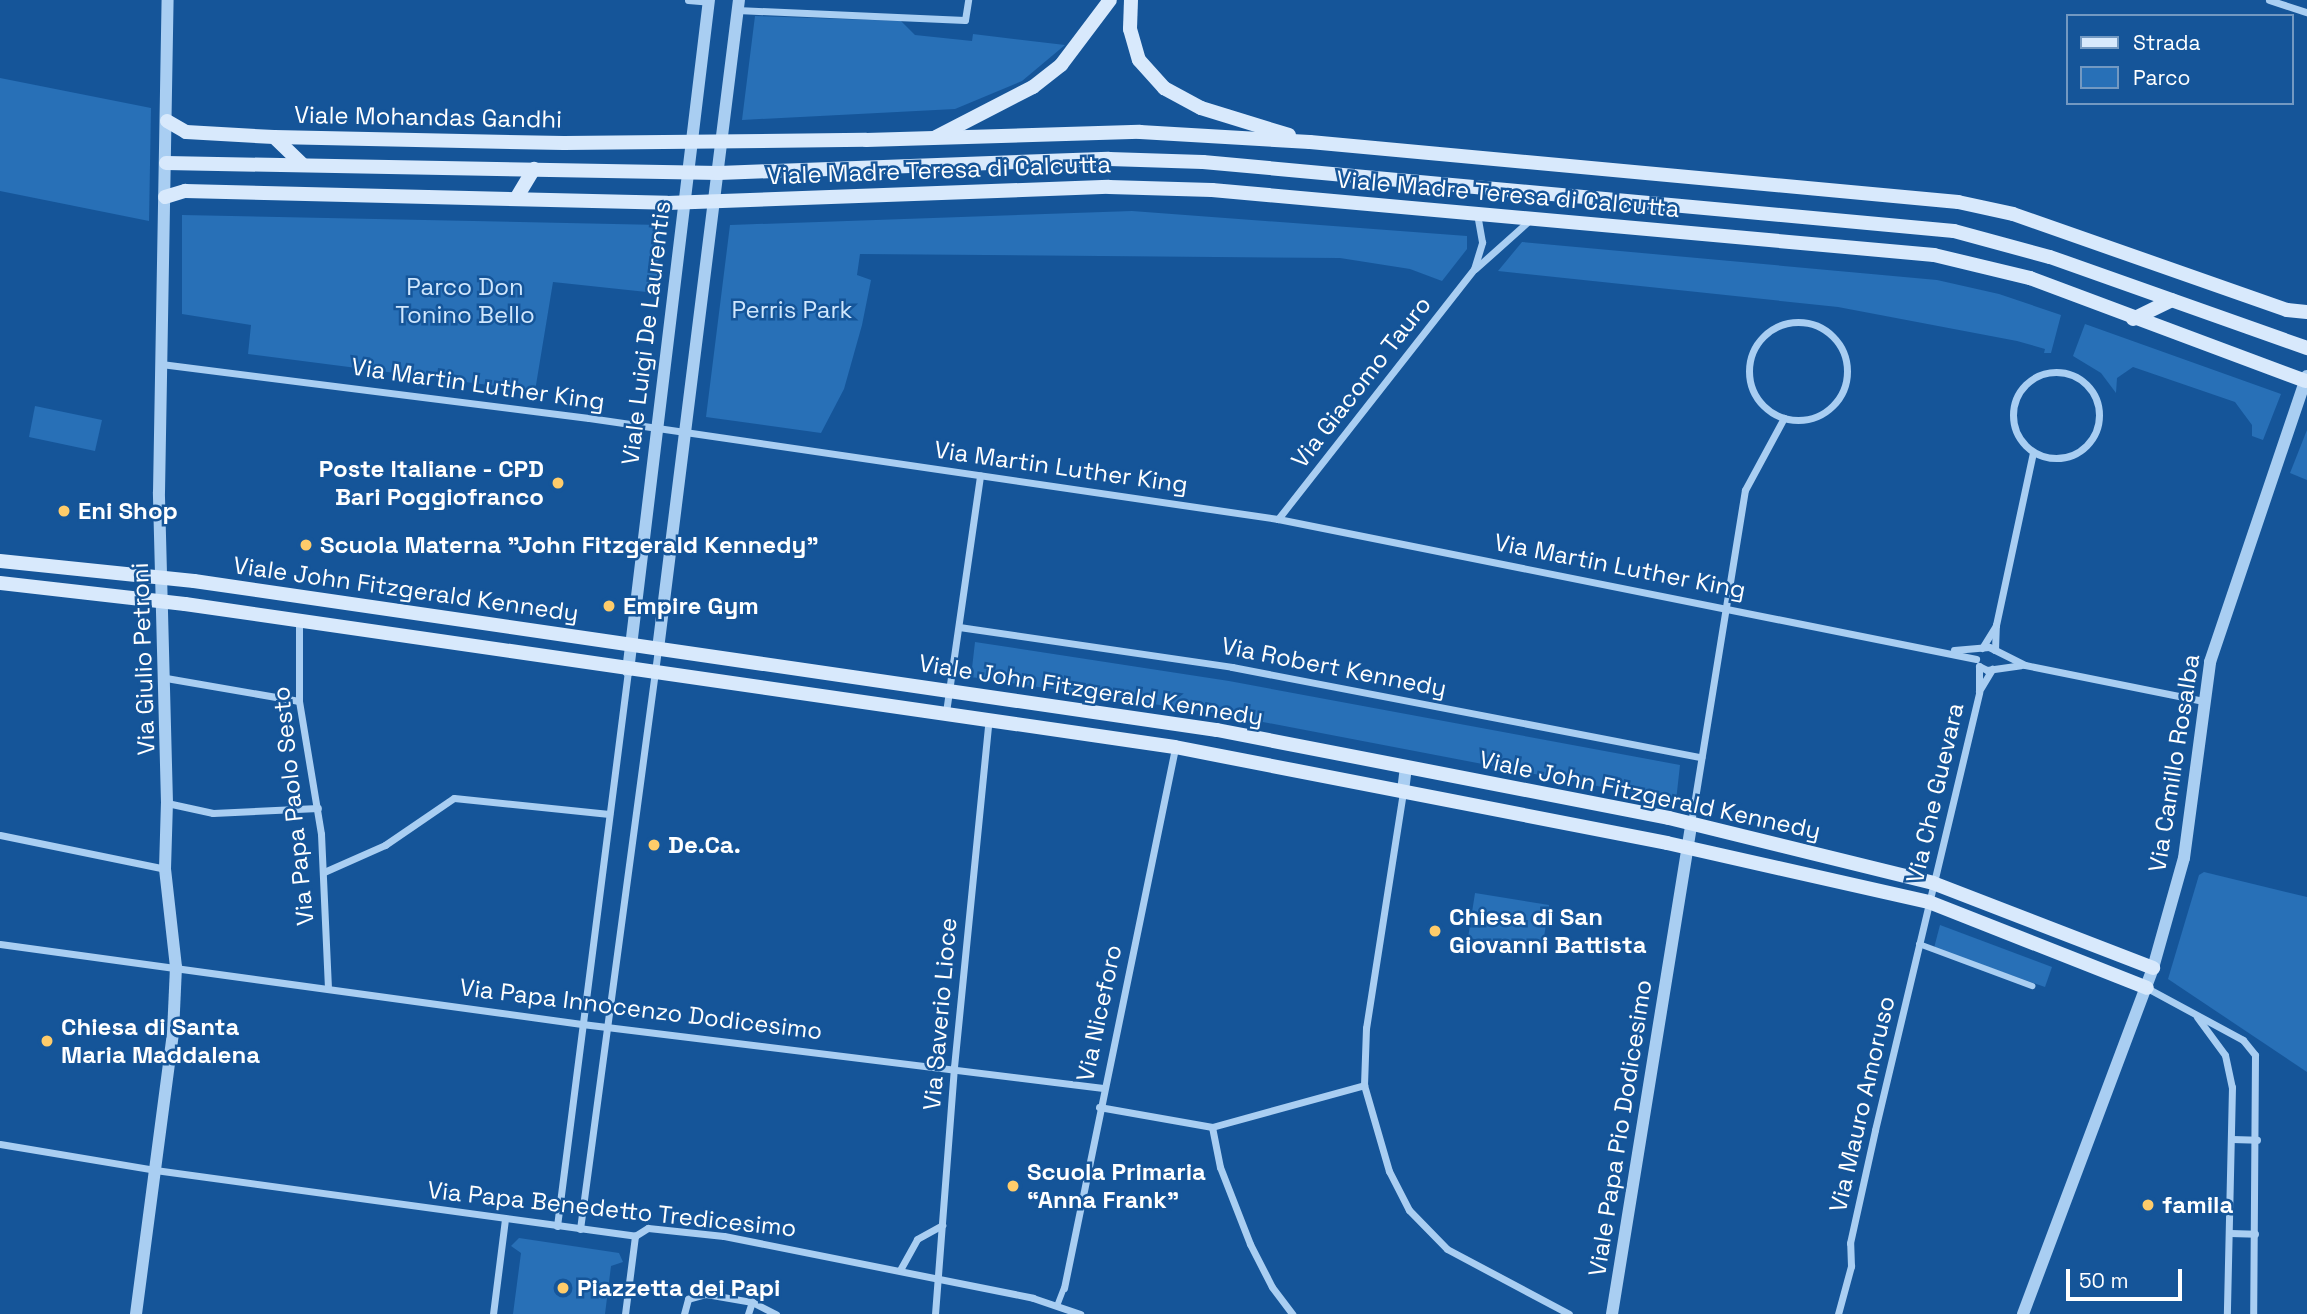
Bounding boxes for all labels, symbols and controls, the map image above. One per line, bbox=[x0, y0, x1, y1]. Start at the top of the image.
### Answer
legend bbox=[2066, 14, 2293, 105]
text: Strada bbox=[2133, 29, 2200, 56]
text: Parco bbox=[2133, 64, 2191, 91]
street label: Viale Mohandas Gandhi bbox=[294, 100, 562, 134]
street label: Viale Madre Teresa di Calcutta bbox=[766, 150, 1112, 190]
street label: Viale Madre Teresa di Calcutta bbox=[1335, 165, 1681, 223]
street label: Viale Luigi De Laurentis bbox=[615, 199, 677, 467]
park label: Parco Don Tonino Bello bbox=[395, 273, 535, 329]
street label: Via Giacomo Tauro bbox=[1285, 290, 1437, 474]
park label: Perris Park bbox=[732, 296, 852, 324]
street label: Via Martin Luther King bbox=[349, 352, 607, 416]
street label: Via Martin Luther King bbox=[932, 435, 1190, 499]
place label: Poste Italiane - CPD Bari Poggiofranco bbox=[317, 455, 544, 511]
marker: Poste Italiane - CPD Bari Poggiofranco bbox=[550, 475, 566, 491]
place label: Eni Shop bbox=[78, 497, 178, 525]
marker: Eni Shop bbox=[56, 503, 72, 519]
street label: Via Martin Luther King bbox=[1492, 527, 1748, 605]
place label: Scuola Materna "John Fitzgerald Kennedy" bbox=[320, 531, 819, 559]
marker: Scuola Materna "John Fitzgerald Kennedy" bbox=[298, 537, 314, 553]
street label: Viale John Fitzgerald Kennedy bbox=[231, 550, 581, 628]
street label: Via Giulio Petroni bbox=[125, 562, 161, 756]
place label: Empire Gym bbox=[623, 592, 759, 620]
marker: Empire Gym bbox=[601, 598, 617, 614]
street label: Via Robert Kennedy bbox=[1219, 631, 1449, 703]
street label: Viale John Fitzgerald Kennedy bbox=[917, 649, 1265, 731]
street label: Via Camillo Rosalba bbox=[2143, 652, 2205, 874]
street label: Via Papa Paolo Sesto bbox=[266, 685, 320, 927]
street label: Via Che Guevara bbox=[1900, 700, 1970, 886]
street label: Viale John Fitzgerald Kennedy bbox=[1477, 745, 1823, 845]
place label: De.Ca. bbox=[668, 831, 741, 859]
marker: De.Ca. bbox=[646, 837, 662, 853]
place label: Chiesa di San Giovanni Battista bbox=[1449, 903, 1647, 959]
street label: Via Saverio Lioce bbox=[917, 916, 963, 1112]
marker: Chiesa di San Giovanni Battista bbox=[1427, 923, 1443, 939]
street label: Via Niceforo bbox=[1070, 942, 1128, 1084]
street label: Via Papa Innocenzo Dodicesimo bbox=[458, 972, 824, 1046]
street label: Viale Papa Pio Dodicesimo bbox=[1582, 978, 1658, 1278]
street label: Via Mauro Amoruso bbox=[1823, 993, 1901, 1215]
place label: Chiesa di Santa Maria Maddalena bbox=[61, 1013, 260, 1069]
marker: Chiesa di Santa Maria Maddalena bbox=[39, 1033, 55, 1049]
place label: Scuola Primaria “Anna Frank” bbox=[1027, 1158, 1206, 1214]
street label: Via Papa Benedetto Tredicesimo bbox=[426, 1175, 798, 1243]
marker: Scuola Primaria “Anna Frank” bbox=[1005, 1178, 1021, 1194]
place label: famila bbox=[2162, 1191, 2233, 1219]
marker: famila bbox=[2140, 1197, 2156, 1213]
scale bar bbox=[2069, 1254, 2184, 1298]
text: 50 m bbox=[2079, 1267, 2129, 1294]
place label: Piazzetta dei Papi bbox=[577, 1274, 780, 1302]
marker: Piazzetta dei Papi bbox=[555, 1280, 571, 1296]

